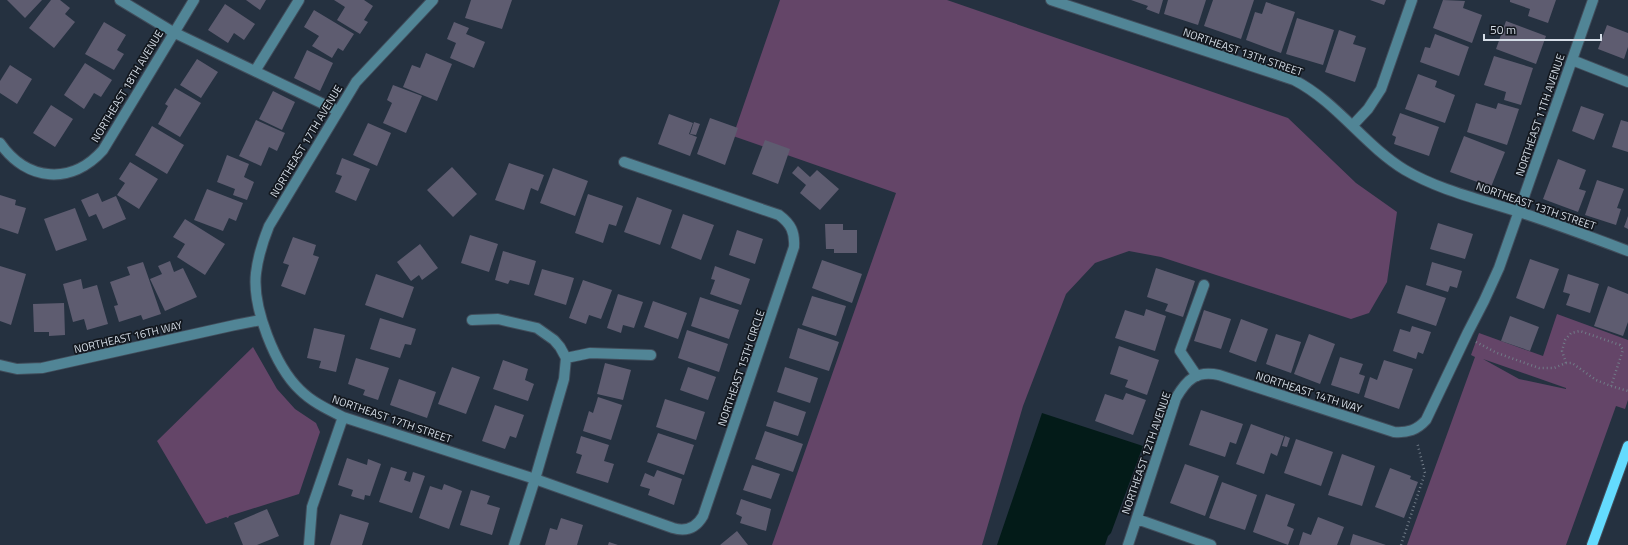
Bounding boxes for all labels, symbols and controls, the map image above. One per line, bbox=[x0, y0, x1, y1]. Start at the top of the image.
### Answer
scale bar bbox=[1484, 16, 1601, 42]
text: 50 m bbox=[1490, 20, 1516, 39]
street label: NORTHEAST 13TH STREET bbox=[1181, 24, 1305, 80]
street label: NORTHEAST 18TH AVENUE bbox=[87, 27, 167, 145]
street label: NORTHEAST 11TH AVENUE bbox=[1512, 52, 1568, 178]
street label: NORTHEAST 17TH AVENUE bbox=[266, 82, 346, 200]
street label: NORTHEAST 13TH STREET bbox=[1474, 178, 1598, 234]
street label: NORTHEAST 15TH CIRCLE bbox=[714, 308, 768, 428]
street label: NORTHEAST 16TH WAY bbox=[72, 317, 184, 357]
street label: NORTHEAST 14TH WAY bbox=[1254, 367, 1364, 417]
street label: NORTHEAST 12TH AVENUE bbox=[1118, 390, 1174, 516]
street label: NORTHEAST 17TH STREET bbox=[330, 391, 454, 447]

